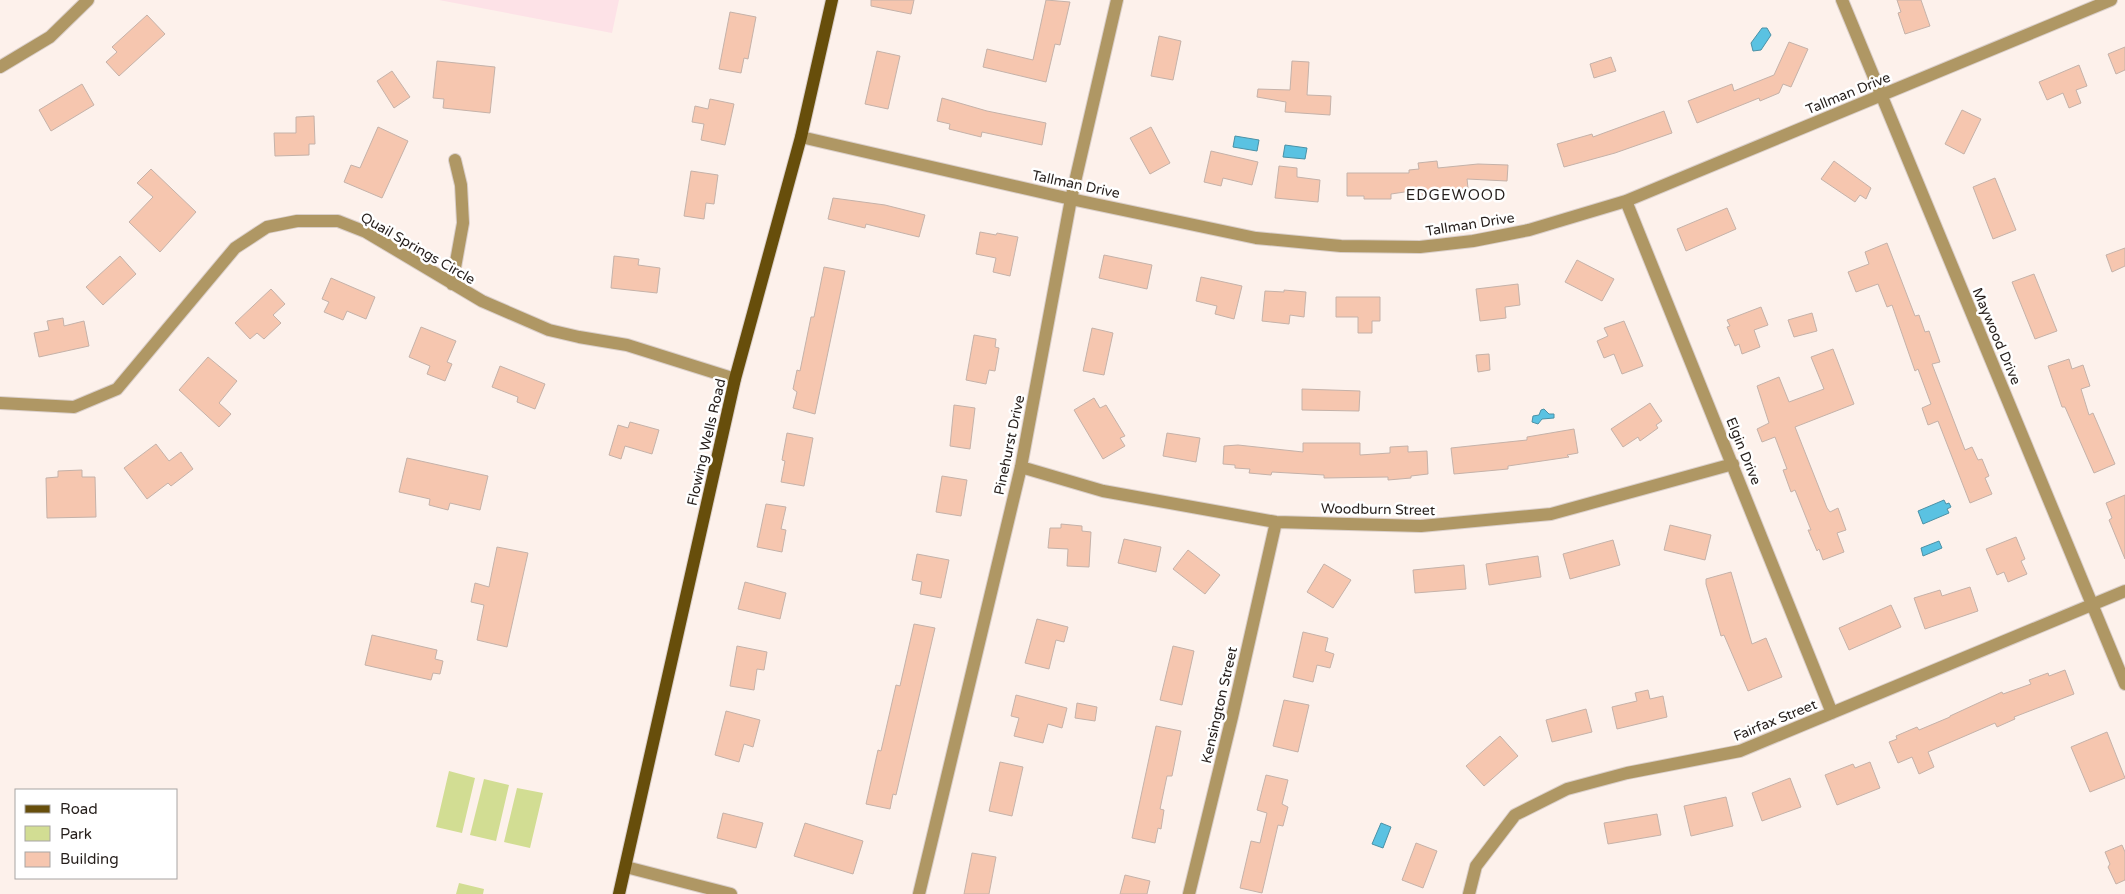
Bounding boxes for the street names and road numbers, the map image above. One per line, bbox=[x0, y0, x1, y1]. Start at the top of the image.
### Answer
street label: Tallman Drive bbox=[1803, 69, 1893, 118]
street label: Tallman Drive bbox=[1030, 167, 1122, 202]
street label: Quail Springs Circle bbox=[357, 209, 478, 288]
street label: Tallman Drive bbox=[1424, 209, 1516, 240]
street label: Maywood Drive bbox=[1968, 285, 2025, 387]
street label: Flowing Wells Road bbox=[684, 377, 729, 507]
street label: Pinehurst Drive bbox=[991, 394, 1028, 497]
street label: Elgin Drive bbox=[1722, 415, 1765, 488]
street label: Woodburn Street bbox=[1321, 500, 1436, 519]
street label: Kensington Street bbox=[1198, 644, 1241, 765]
street label: Fairfax Street bbox=[1731, 696, 1820, 745]

